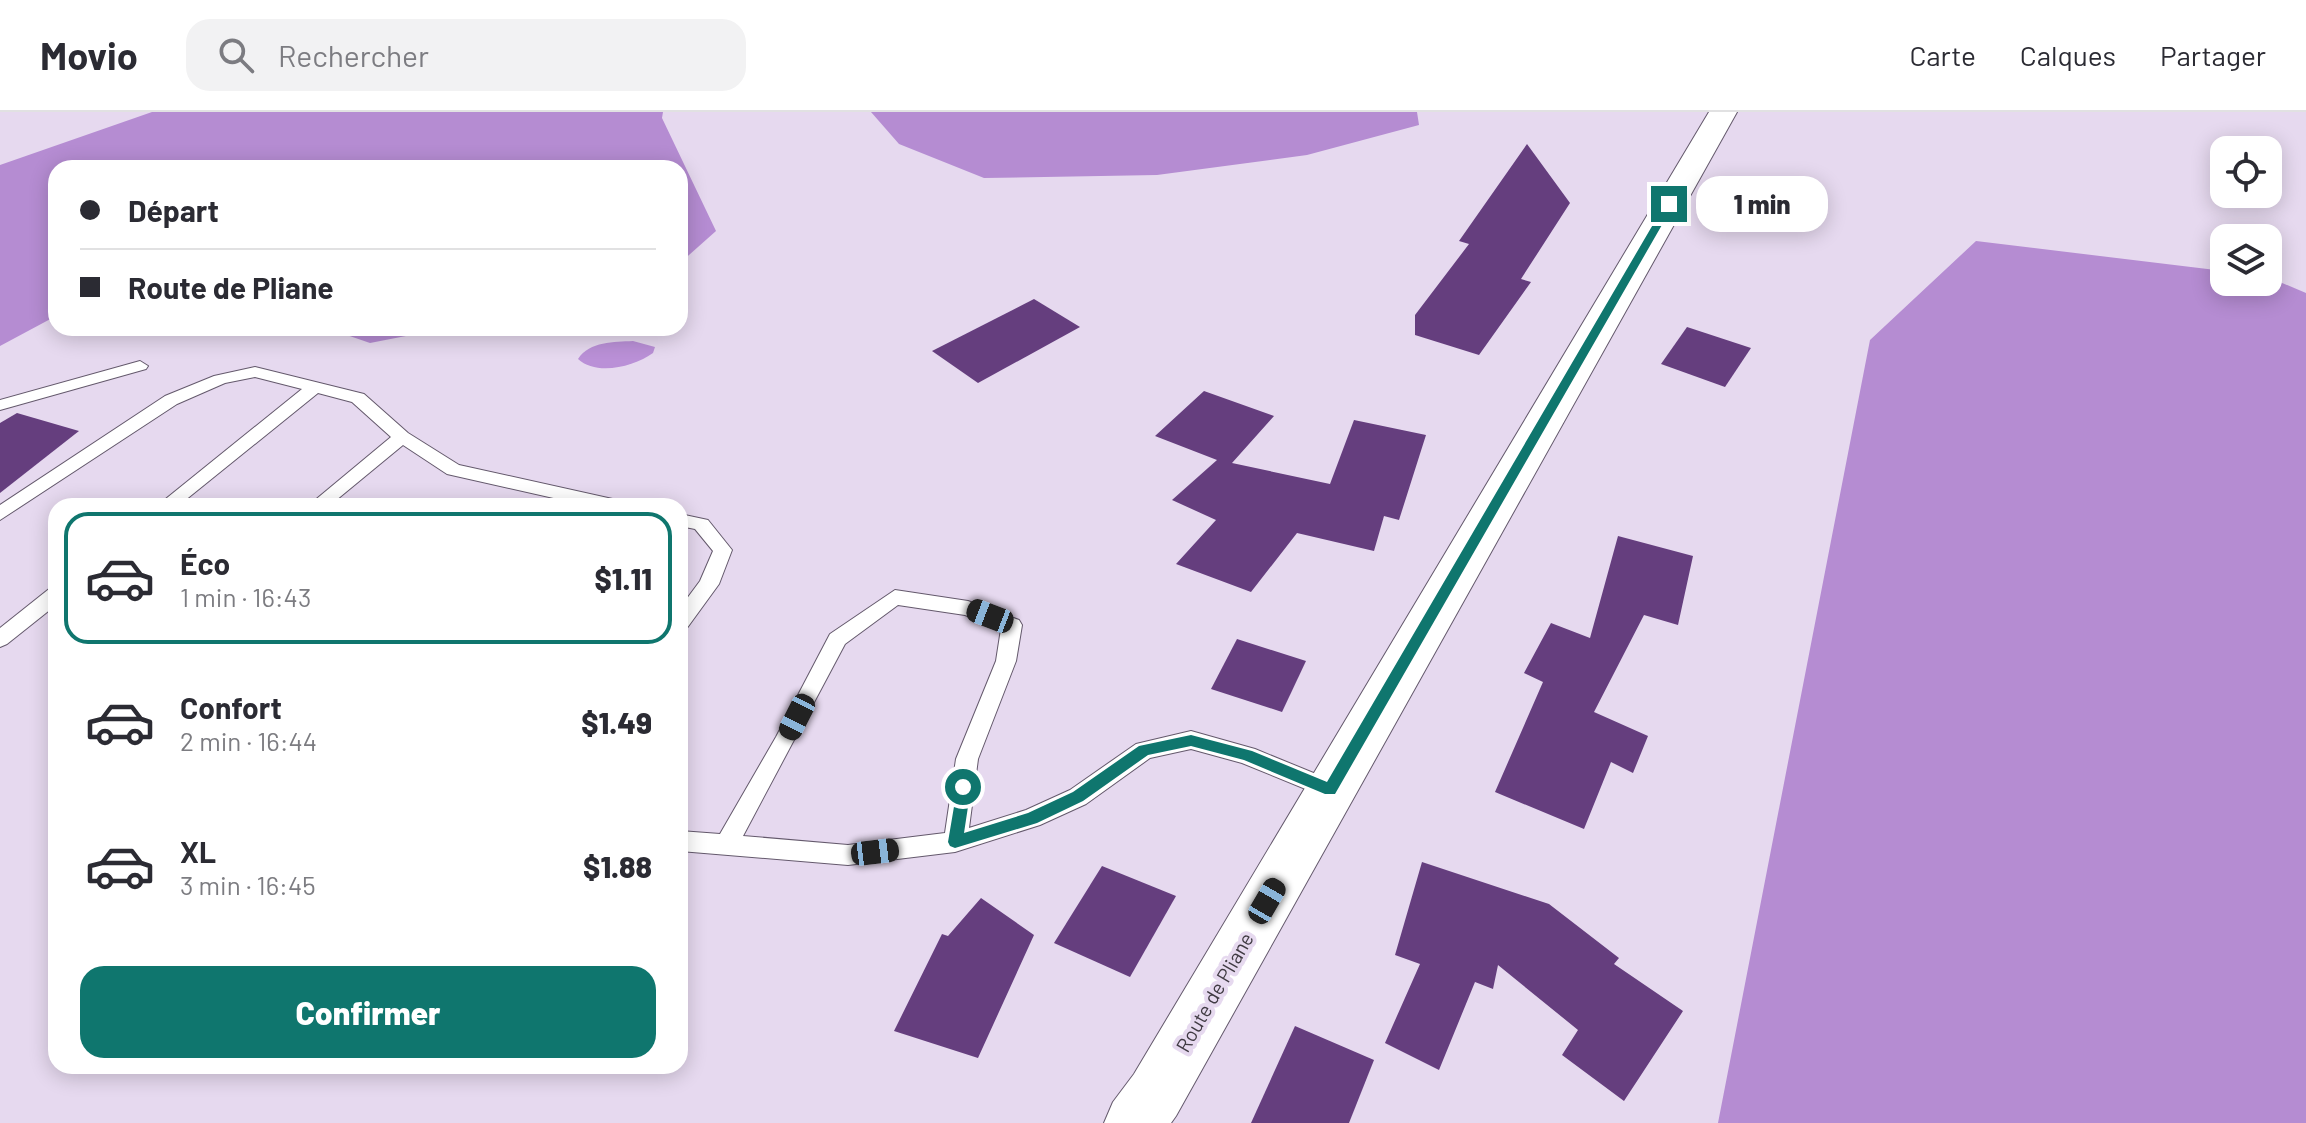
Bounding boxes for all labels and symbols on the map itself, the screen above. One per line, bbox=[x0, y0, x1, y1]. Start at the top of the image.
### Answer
callout: 1 min bbox=[1697, 176, 1829, 232]
route end bbox=[1651, 186, 1687, 222]
car bbox=[963, 596, 1017, 636]
car bbox=[775, 690, 819, 744]
route start bbox=[945, 769, 981, 805]
car bbox=[850, 837, 900, 867]
car bbox=[1245, 874, 1289, 928]
street label: Route de Pliane bbox=[1170, 928, 1258, 1056]

